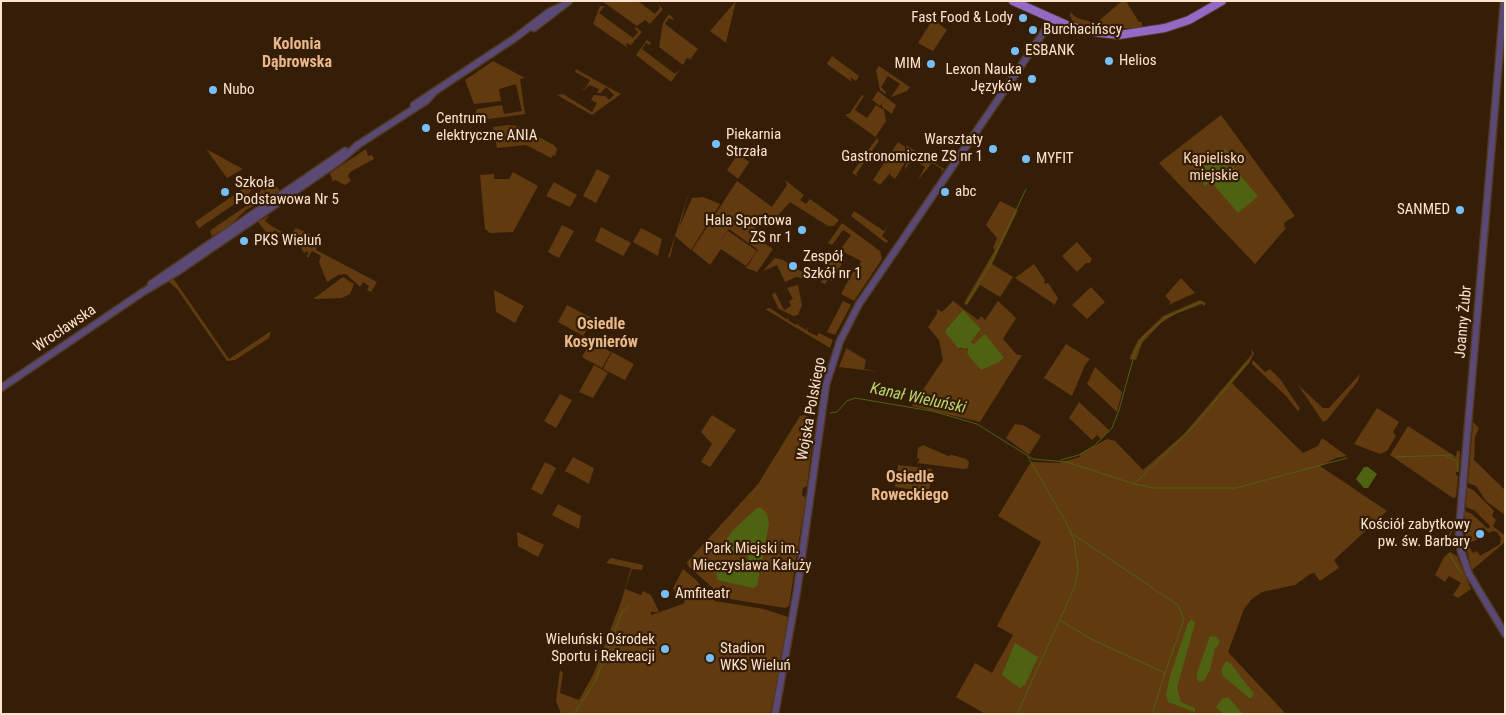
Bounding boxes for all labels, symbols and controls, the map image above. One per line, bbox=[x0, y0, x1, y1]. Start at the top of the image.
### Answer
place label: Fast Food & Lody bbox=[911, 9, 1013, 27]
marker: Fast Food & Lody bbox=[1017, 12, 1029, 24]
place label: Burchacińscy bbox=[1043, 21, 1122, 39]
marker: Burchacińscy bbox=[1027, 24, 1039, 36]
district label: Kolonia Dąbrowska bbox=[262, 35, 332, 73]
place label: ESBANK bbox=[1025, 42, 1075, 60]
marker: ESBANK bbox=[1009, 45, 1021, 57]
place label: Helios bbox=[1119, 52, 1157, 70]
place label: MIM bbox=[895, 55, 921, 73]
marker: Helios bbox=[1103, 55, 1115, 67]
marker: MIM bbox=[925, 58, 937, 70]
place label: Lexon Nauka Języków bbox=[945, 61, 1022, 96]
marker: Lexon Nauka Języków bbox=[1026, 73, 1038, 85]
place label: Nubo bbox=[223, 81, 254, 99]
marker: Nubo bbox=[207, 84, 219, 96]
place label: Centrum elektryczne ANIA bbox=[436, 110, 537, 145]
marker: Centrum elektryczne ANIA bbox=[420, 122, 432, 134]
place label: Piekarnia Strzała bbox=[726, 126, 781, 161]
place label: Warsztaty Gastronomiczne ZS nr 1 bbox=[841, 131, 983, 166]
marker: Piekarnia Strzała bbox=[710, 138, 722, 150]
marker: Warsztaty Gastronomiczne ZS nr 1 bbox=[987, 143, 999, 155]
place label: MYFIT bbox=[1036, 150, 1074, 168]
park label: Kąpielisko miejskie bbox=[1183, 150, 1245, 185]
marker: MYFIT bbox=[1020, 153, 1032, 165]
place label: Szkoła Podstawowa Nr 5 bbox=[235, 174, 339, 209]
place label: abc bbox=[955, 183, 977, 201]
marker: Szkoła Podstawowa Nr 5 bbox=[219, 186, 231, 198]
marker: abc bbox=[939, 186, 951, 198]
place label: SANMED bbox=[1397, 201, 1450, 219]
marker: SANMED bbox=[1454, 204, 1466, 216]
place label: Hala Sportowa ZS nr 1 bbox=[705, 212, 792, 247]
marker: Hala Sportowa ZS nr 1 bbox=[796, 224, 808, 236]
place label: PKS Wieluń bbox=[254, 232, 322, 250]
marker: PKS Wieluń bbox=[238, 235, 250, 247]
place label: Zespół Szkół nr 1 bbox=[803, 248, 862, 283]
marker: Zespół Szkół nr 1 bbox=[787, 260, 799, 272]
street label: Joanny Żubr bbox=[1452, 285, 1476, 359]
street label: Wrocławska bbox=[30, 302, 100, 356]
district label: Osiedle Kosynierów bbox=[564, 315, 638, 353]
street label: Wojska Polskiego bbox=[794, 356, 830, 462]
water label: Kanał Wieluński bbox=[868, 380, 968, 418]
district label: Osiedle Roweckiego bbox=[871, 468, 949, 506]
place label: Kościół zabytkowy pw. św. Barbary bbox=[1360, 516, 1470, 551]
marker: Kościół zabytkowy pw. św. Barbary bbox=[1474, 528, 1486, 540]
park label: Park Miejski im. Mieczysława Kałuży bbox=[693, 540, 811, 575]
place label: Amfiteatr bbox=[675, 585, 730, 603]
marker: Amfiteatr bbox=[659, 588, 671, 600]
place label: Wieluński Ośrodek Sportu i Rekreacji bbox=[546, 631, 655, 666]
place label: Stadion WKS Wieluń bbox=[720, 640, 791, 675]
marker: Wieluński Ośrodek Sportu i Rekreacji bbox=[659, 643, 671, 655]
marker: Stadion WKS Wieluń bbox=[704, 652, 716, 664]

